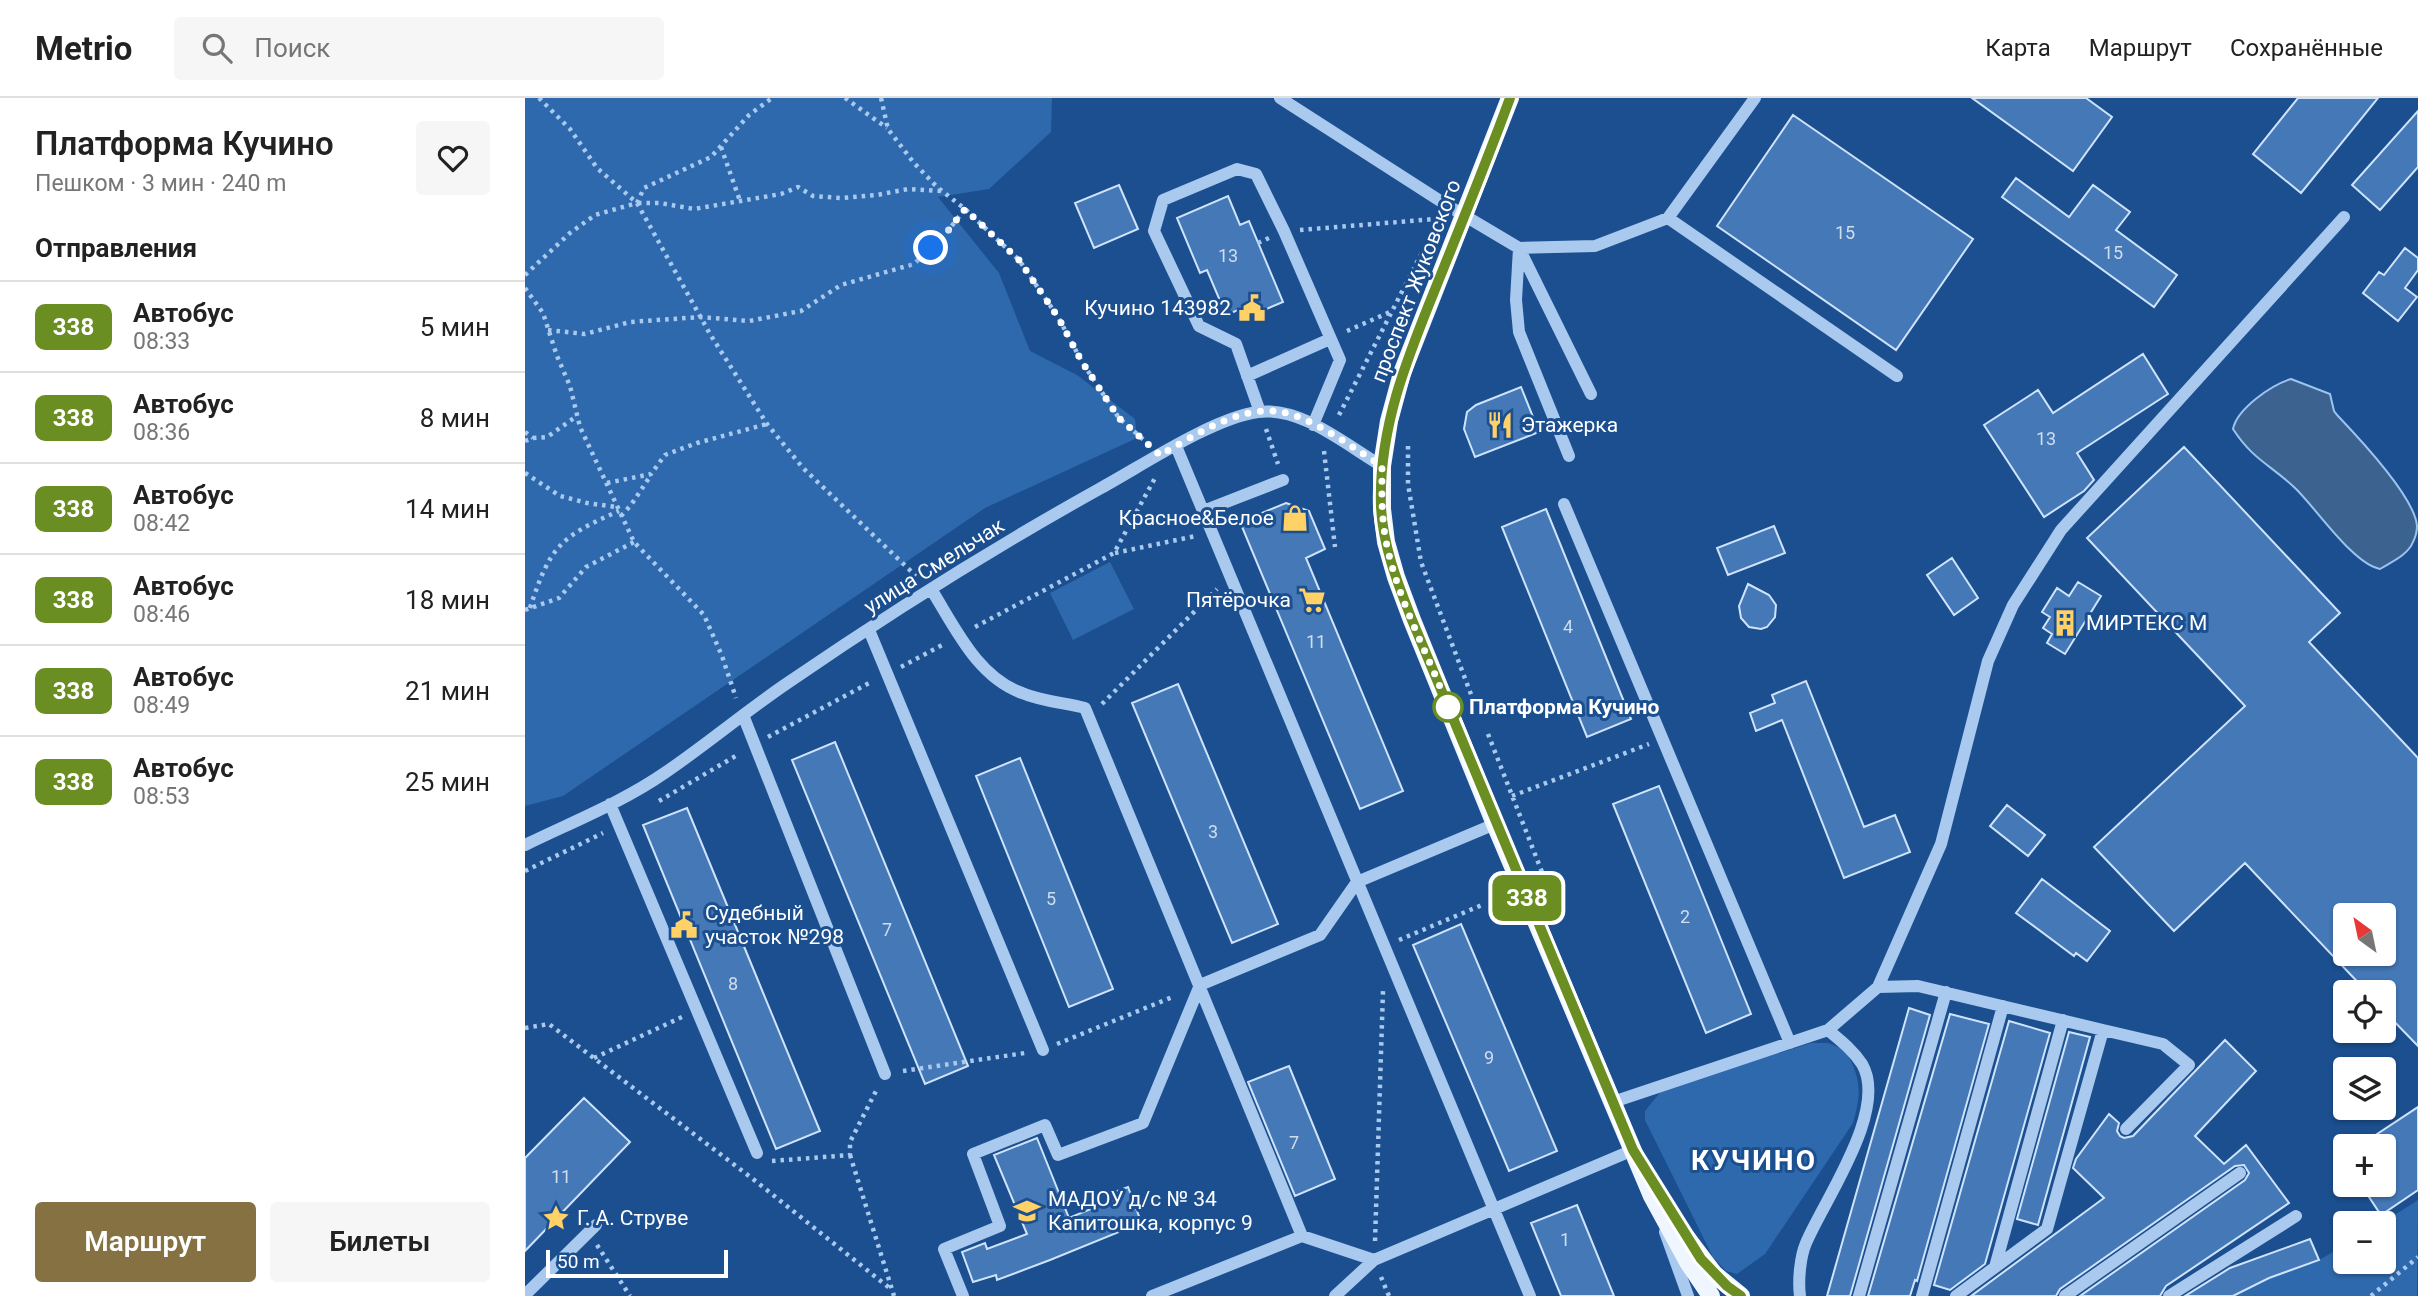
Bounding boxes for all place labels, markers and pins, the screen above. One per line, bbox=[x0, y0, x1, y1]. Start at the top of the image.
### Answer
public building icon: Кучино 143982 bbox=[1237, 293, 1267, 323]
place label: Кучино 143982 bbox=[1084, 296, 1231, 320]
restaurant icon: Этажерка bbox=[1485, 410, 1515, 440]
place label: Этажерка bbox=[1521, 413, 1618, 437]
shop icon: Красное&Белое bbox=[1280, 503, 1310, 533]
place label: Красное&Белое bbox=[1119, 506, 1274, 530]
supermarket icon: Пятёрочка bbox=[1297, 585, 1327, 615]
place label: Пятёрочка bbox=[1186, 588, 1291, 612]
building icon: МИРТЕКС М bbox=[2050, 608, 2080, 638]
place label: МИРТЕКС М bbox=[2086, 611, 2207, 635]
marker: Платформа Кучино bbox=[1433, 692, 1463, 722]
place label: Платформа Кучино bbox=[1469, 695, 1659, 719]
place label: Судебный участок №298 bbox=[705, 901, 844, 949]
public building icon: Судебный участок №298 bbox=[669, 910, 699, 940]
place label: МАДОУ д/с № 34 Капитошка, корпус 9 bbox=[1048, 1187, 1253, 1235]
school or university icon: МАДОУ д/с № 34 Капитошка, корпус 9 bbox=[1012, 1196, 1042, 1226]
place icon: Г. А. Струве bbox=[541, 1203, 571, 1233]
place label: Г. А. Струве bbox=[577, 1206, 688, 1230]

